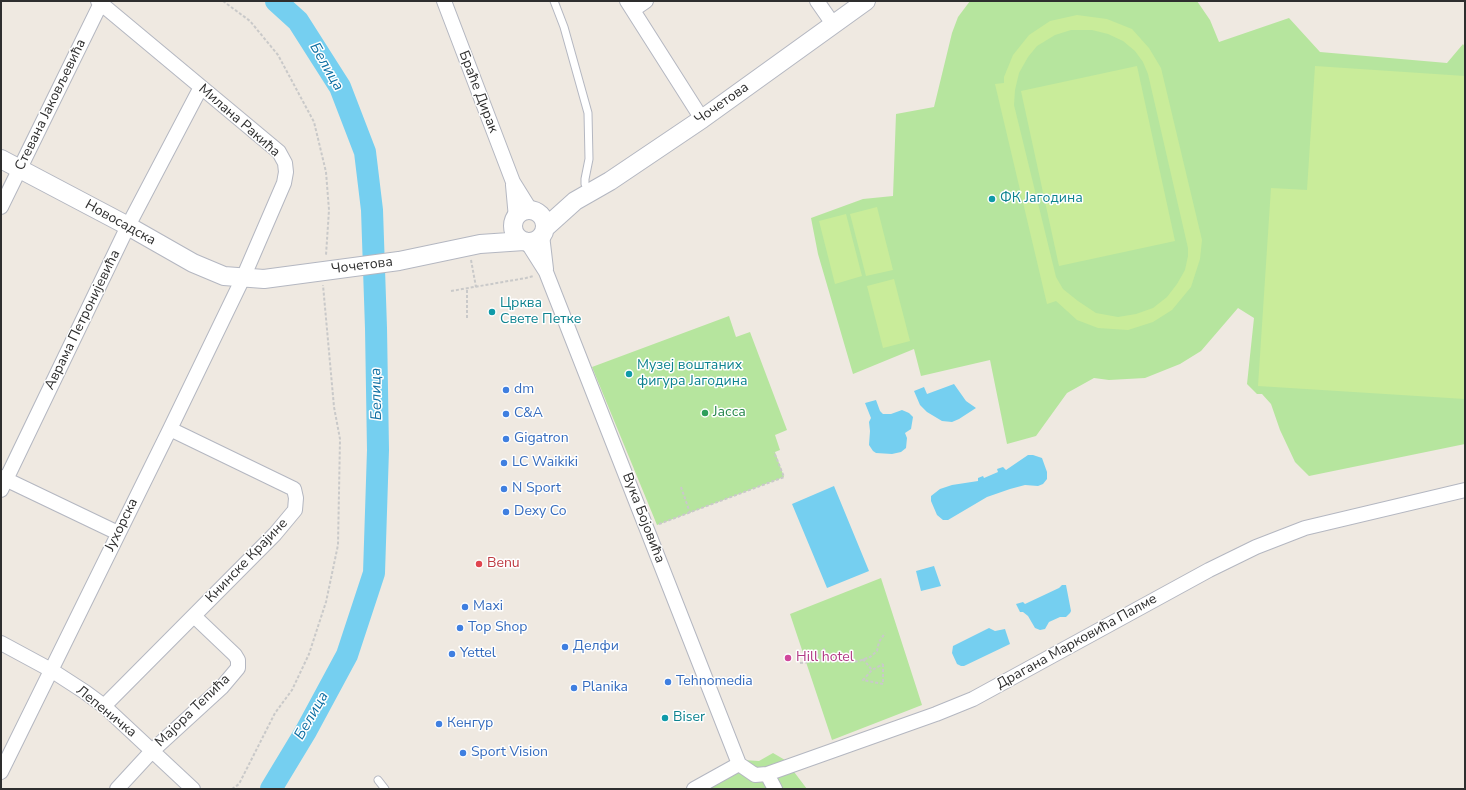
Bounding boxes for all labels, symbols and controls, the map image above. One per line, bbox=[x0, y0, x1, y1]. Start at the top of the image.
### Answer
street label: Стевана Јаковљевића bbox=[12, 37, 90, 173]
water label: Белица bbox=[305, 40, 347, 94]
street label: Браће Дирак bbox=[455, 49, 501, 135]
street label: Чочетова bbox=[692, 79, 752, 129]
street label: Милана Ракића bbox=[195, 81, 283, 161]
place label: ФК Јагодина bbox=[1000, 191, 1083, 207]
marker: ФК Јагодина bbox=[987, 194, 997, 204]
street label: Новосадска bbox=[82, 197, 158, 249]
street label: Аврама Петронијевића bbox=[42, 247, 124, 393]
street label: Чочетова bbox=[330, 254, 394, 278]
place label: Црква Свете Петке bbox=[500, 296, 581, 328]
marker: Црква Свете Петке bbox=[487, 307, 497, 317]
place label: Музеј воштаних фигура Јагодина bbox=[637, 358, 748, 390]
water label: Белица bbox=[368, 368, 386, 420]
marker: Музеј воштаних фигура Јагодина bbox=[624, 369, 634, 379]
place label: dm bbox=[514, 382, 534, 398]
marker: dm bbox=[501, 385, 511, 395]
place label: Јасса bbox=[713, 405, 746, 421]
place label: C&A bbox=[514, 406, 543, 422]
marker: Јасса bbox=[700, 408, 710, 418]
marker: C&A bbox=[501, 409, 511, 419]
place label: Gigatron bbox=[514, 431, 569, 447]
marker: Gigatron bbox=[501, 434, 511, 444]
place label: LC Waikiki bbox=[512, 455, 578, 471]
marker: LC Waikiki bbox=[499, 458, 509, 468]
street label: Вука Бојовића bbox=[618, 471, 668, 565]
place label: N Sport bbox=[512, 481, 561, 497]
marker: N Sport bbox=[499, 484, 509, 494]
street label: Јухорска bbox=[102, 496, 142, 554]
place label: Dexy Co bbox=[514, 504, 566, 520]
marker: Dexy Co bbox=[501, 507, 511, 517]
street label: Книнске Крајине bbox=[202, 515, 292, 607]
place label: Benu bbox=[487, 556, 520, 572]
marker: Benu bbox=[474, 559, 484, 569]
street label: Драгана Марковића Палме bbox=[994, 591, 1160, 693]
place label: Maxi bbox=[473, 599, 503, 615]
marker: Maxi bbox=[460, 602, 470, 612]
place label: Top Shop bbox=[468, 620, 527, 636]
marker: Top Shop bbox=[455, 623, 465, 633]
place label: Делфи bbox=[573, 639, 619, 655]
marker: Делфи bbox=[560, 642, 570, 652]
place label: Yettel bbox=[460, 646, 496, 662]
marker: Yettel bbox=[447, 649, 457, 659]
place label: Hill hotel bbox=[796, 650, 854, 666]
marker: Hill hotel bbox=[783, 653, 793, 663]
street label: Мајора Тепића bbox=[152, 671, 234, 751]
place label: Tehnomedia bbox=[676, 674, 753, 690]
marker: Tehnomedia bbox=[663, 677, 673, 687]
place label: Planika bbox=[582, 680, 628, 696]
street label: Лепеничка bbox=[72, 683, 140, 741]
marker: Planika bbox=[569, 683, 579, 693]
water label: Белица bbox=[291, 689, 333, 743]
place label: Biser bbox=[673, 710, 705, 726]
marker: Biser bbox=[660, 713, 670, 723]
place label: Кенгур bbox=[447, 716, 493, 732]
marker: Кенгур bbox=[434, 719, 444, 729]
place label: Sport Vision bbox=[471, 745, 548, 761]
marker: Sport Vision bbox=[458, 748, 468, 758]

